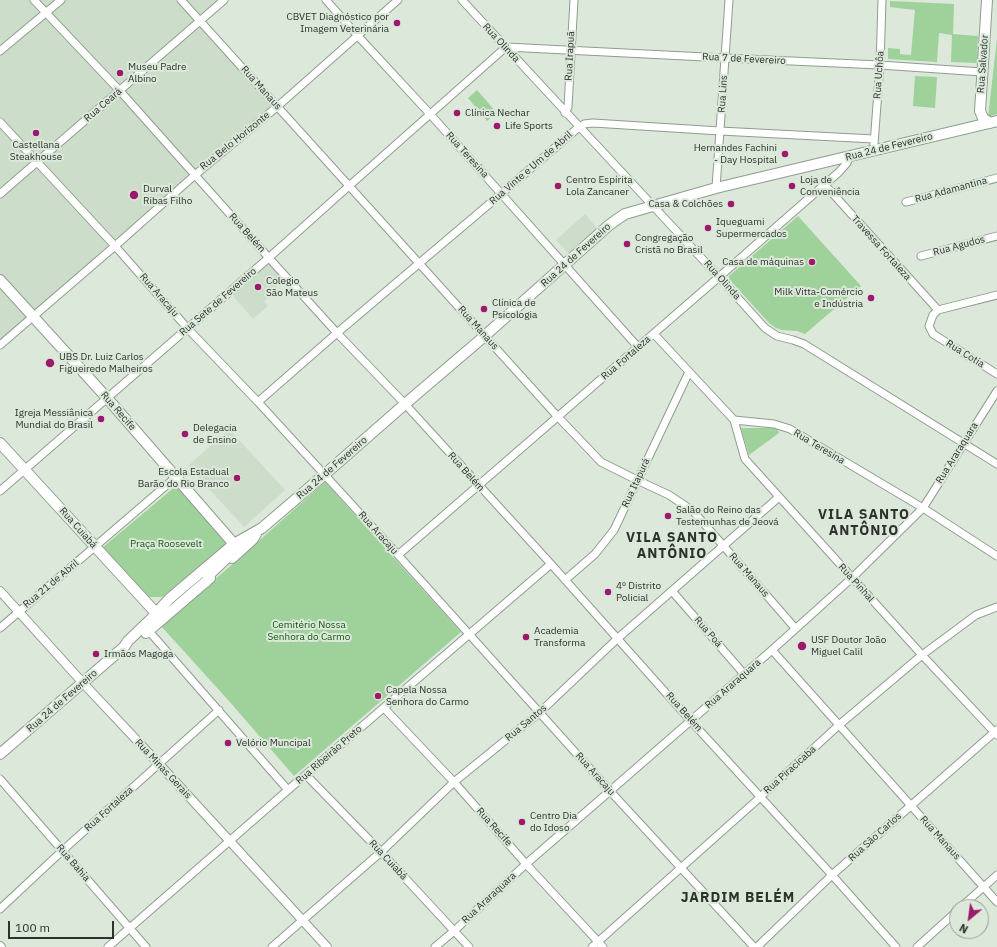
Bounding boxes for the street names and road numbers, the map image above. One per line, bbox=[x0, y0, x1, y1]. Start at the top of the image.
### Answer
street label: Rua Olinda bbox=[480, 21, 522, 65]
street label: Rua Irapuã bbox=[563, 31, 577, 81]
street label: Rua Salvador bbox=[975, 34, 991, 94]
street label: Rua 7 de Fevereiro bbox=[702, 51, 786, 67]
street label: Rua Uchôa bbox=[871, 51, 887, 99]
street label: Rua Manaus bbox=[238, 64, 284, 112]
street label: Rua Lins bbox=[716, 75, 730, 113]
street label: Rua Ceará bbox=[82, 85, 124, 125]
street label: Rua Belo Horizonte bbox=[198, 109, 272, 173]
street label: Rua Teresina bbox=[443, 129, 491, 181]
street label: Rua Vinte e Um de Abril bbox=[487, 129, 575, 207]
street label: Rua 24 de Fevereiro bbox=[844, 130, 934, 164]
street label: Rua Adamantina bbox=[914, 175, 988, 205]
street label: Rua Belém bbox=[226, 211, 268, 255]
street label: Travessa Fortaleza bbox=[849, 213, 913, 283]
street label: Rua 24 de Fevereiro bbox=[539, 221, 613, 289]
street label: Rua Agudos bbox=[932, 233, 986, 259]
street label: Rua Olinda bbox=[701, 258, 743, 302]
street label: Rua Sete de Fevereiro bbox=[177, 265, 259, 339]
street label: Rua Aracaju bbox=[137, 271, 181, 319]
street label: Rua Manaus bbox=[455, 304, 501, 352]
street label: Rua Fortaleza bbox=[599, 333, 653, 383]
street label: Rua Cotia bbox=[944, 338, 986, 370]
street label: Rua Recife bbox=[98, 389, 138, 433]
street label: Rua Araraquara bbox=[933, 420, 981, 486]
street label: Rua Teresina bbox=[791, 427, 847, 467]
street label: Rua 24 de Fevereiro bbox=[294, 434, 370, 502]
street label: Rua Belém bbox=[445, 450, 487, 494]
street label: Rua Itapurá bbox=[619, 456, 653, 510]
street label: Rua Cuiabá bbox=[57, 505, 99, 551]
street label: Rua Aracaju bbox=[356, 509, 400, 557]
street label: Rua Manaus bbox=[726, 550, 772, 600]
street label: Rua 21 de Abril bbox=[21, 557, 81, 611]
street label: Rua Pinhal bbox=[836, 561, 876, 605]
street label: Rua Poá bbox=[691, 614, 725, 650]
street label: Rua Araraquara bbox=[703, 657, 763, 711]
street label: Rua 24 de Fevereiro bbox=[24, 667, 100, 735]
street label: Rua Belém bbox=[663, 690, 705, 734]
street label: Rua Santos bbox=[503, 702, 549, 744]
street label: Rua Ribeirão Preto bbox=[294, 723, 364, 787]
street label: Rua Minas Gerais bbox=[132, 737, 194, 801]
street label: Rua Piracicaba bbox=[761, 743, 819, 797]
street label: Rua Aracaju bbox=[573, 750, 617, 798]
street label: Rua Fortaleza bbox=[82, 784, 136, 834]
street label: Rua Recife bbox=[474, 805, 514, 849]
street label: Rua São Carlos bbox=[846, 810, 904, 864]
street label: Rua Manaus bbox=[917, 814, 963, 862]
street label: Rua Cuiabá bbox=[366, 837, 410, 883]
street label: Rua Bahia bbox=[54, 842, 92, 884]
street label: Rua Araraquara bbox=[459, 870, 519, 926]

